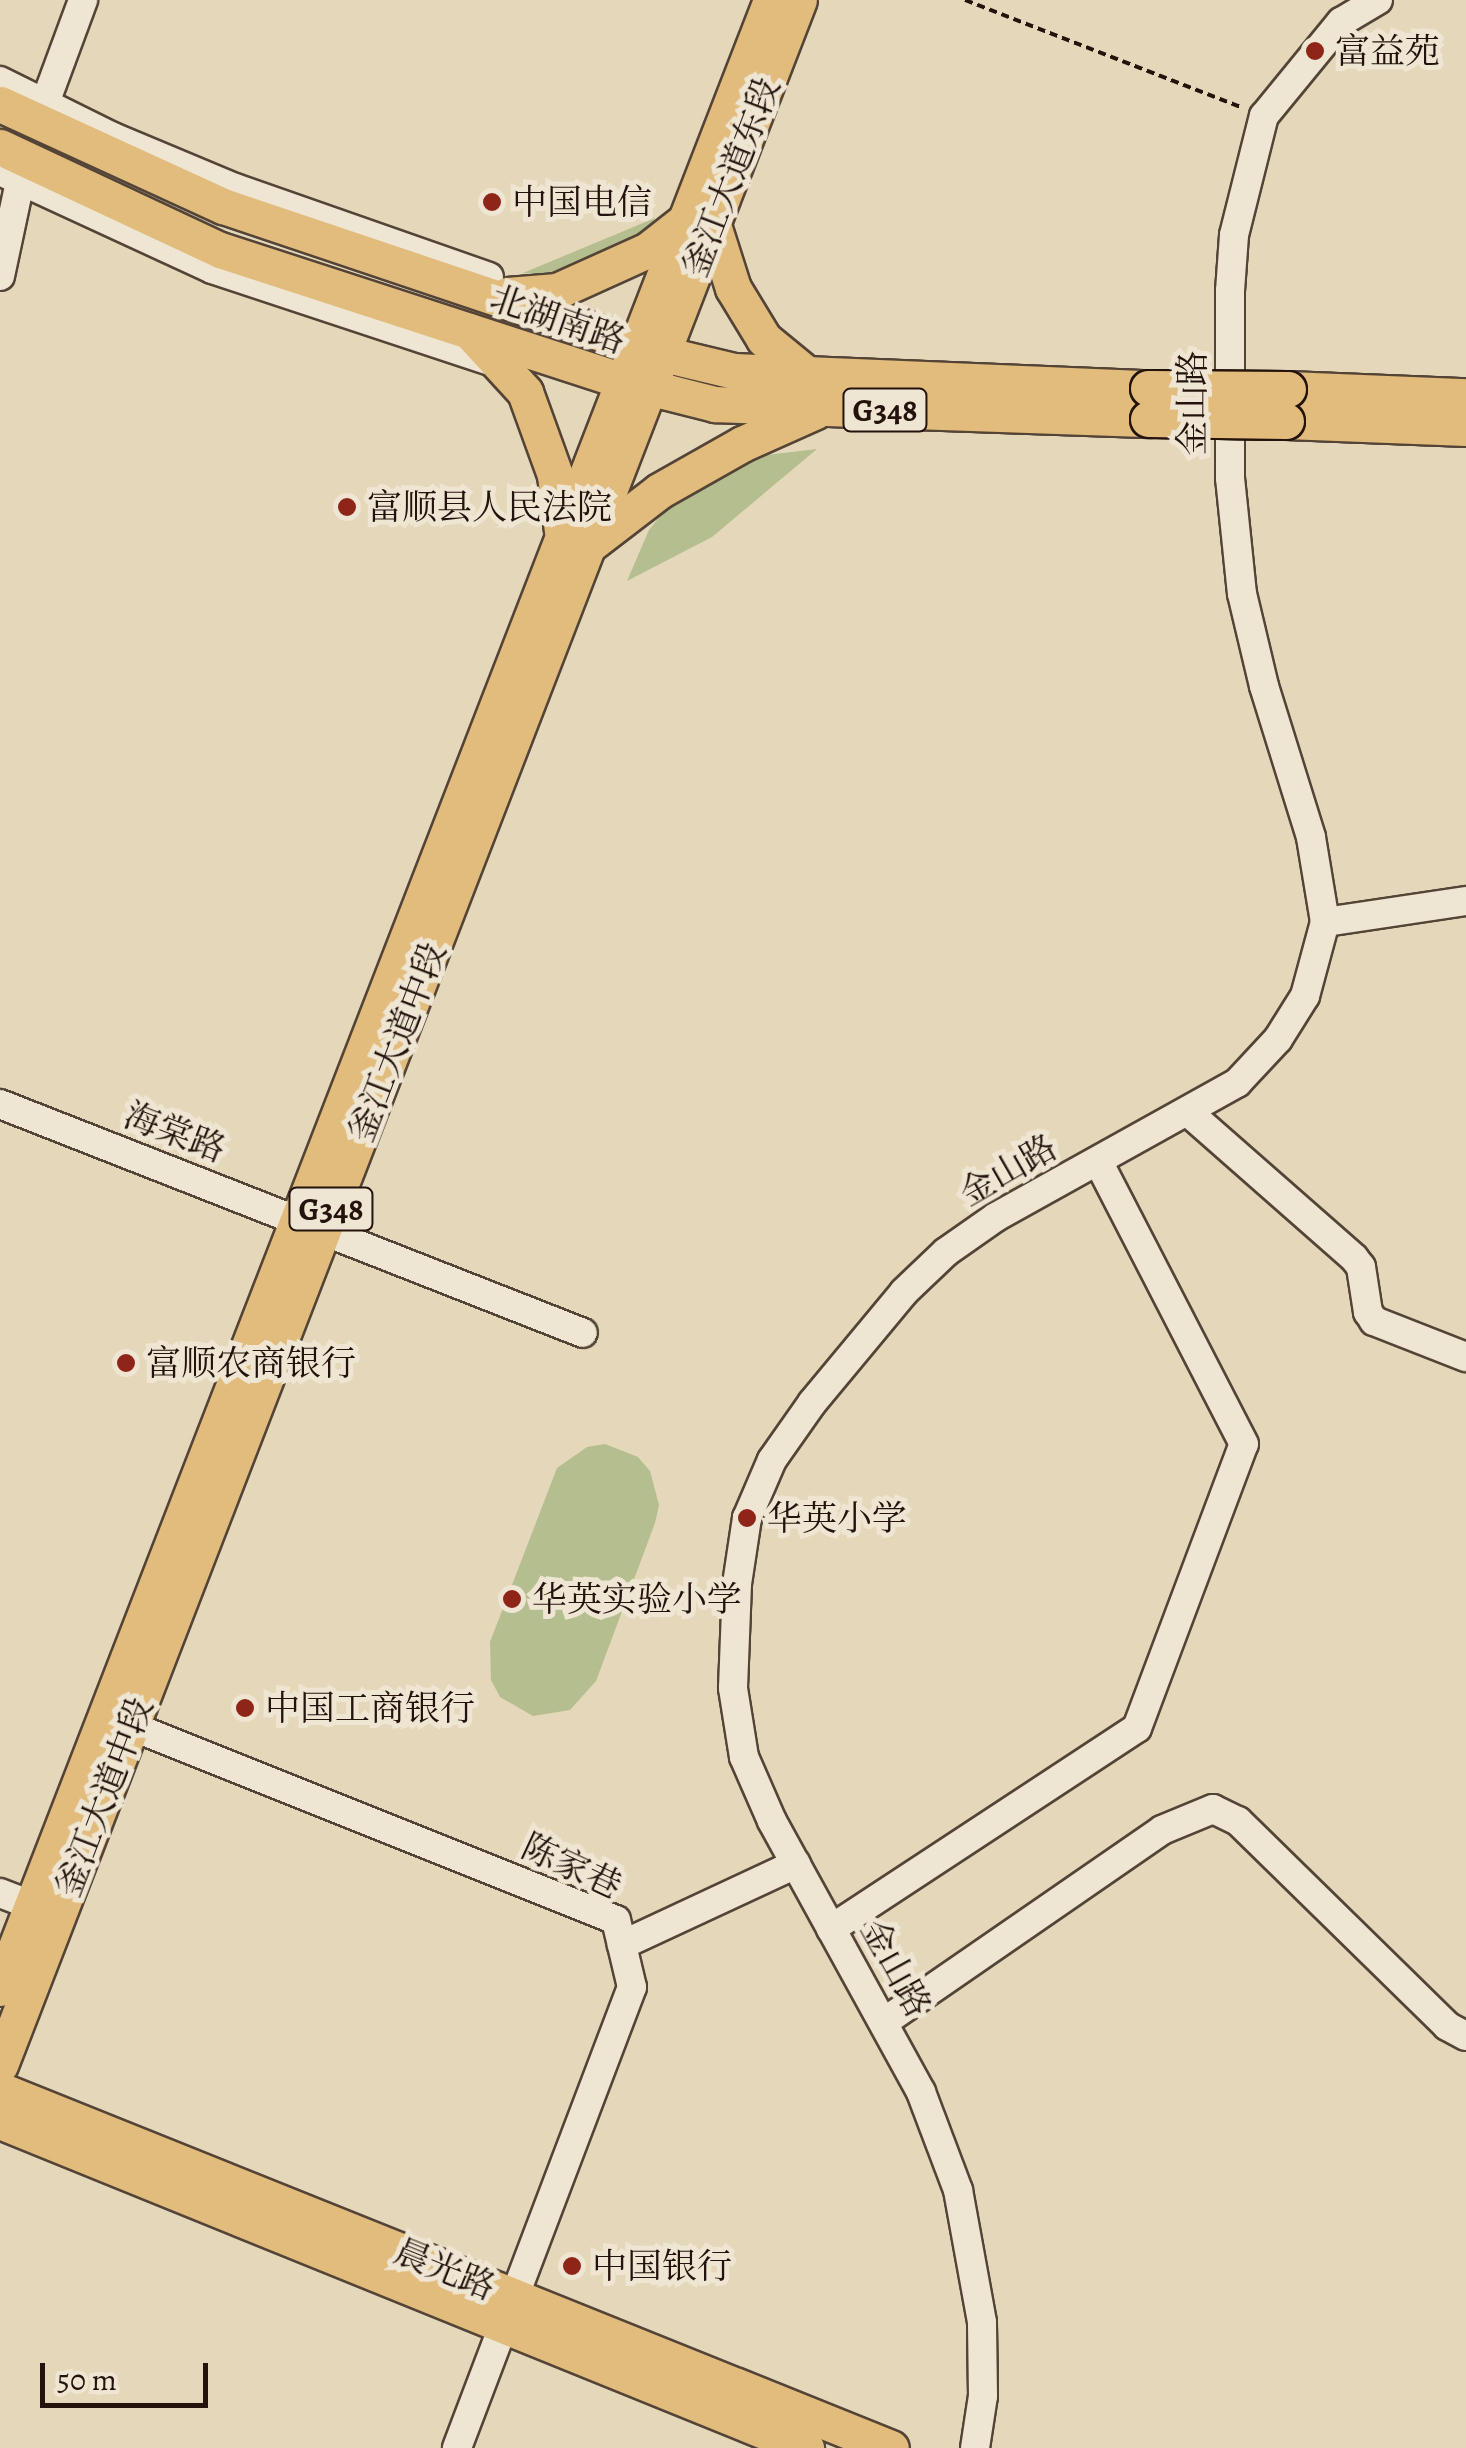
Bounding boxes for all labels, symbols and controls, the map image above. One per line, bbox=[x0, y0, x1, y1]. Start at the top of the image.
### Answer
place label: 富益苑 bbox=[1335, 30, 1440, 72]
marker: 富益苑 bbox=[1304, 40, 1326, 62]
street label: 釜江大道东段 bbox=[674, 71, 788, 283]
place label: 中国电信 bbox=[512, 181, 652, 223]
marker: 中国电信 bbox=[481, 191, 503, 213]
street label: 北湖南路 bbox=[485, 276, 631, 362]
street label: 金山路 bbox=[1171, 351, 1213, 455]
road number: G348 bbox=[840, 383, 930, 437]
place label: 富顺县人民法院 bbox=[367, 486, 612, 528]
marker: 富顺县人民法院 bbox=[336, 496, 358, 518]
street label: 釜江大道中段 bbox=[340, 936, 454, 1148]
street label: 海棠路 bbox=[118, 1094, 232, 1170]
street label: 金山路 bbox=[952, 1126, 1064, 1214]
road number: G348 bbox=[286, 1182, 376, 1236]
place label: 富顺农商银行 bbox=[146, 1342, 356, 1384]
marker: 富顺农商银行 bbox=[115, 1352, 137, 1374]
place label: 华英小学 bbox=[767, 1497, 907, 1539]
marker: 华英小学 bbox=[736, 1507, 758, 1529]
place label: 华英实验小学 bbox=[532, 1578, 742, 1620]
marker: 华英实验小学 bbox=[501, 1588, 523, 1610]
place label: 中国工商银行 bbox=[265, 1687, 475, 1729]
street label: 釜江大道中段 bbox=[47, 1691, 161, 1903]
marker: 中国工商银行 bbox=[234, 1697, 256, 1719]
street label: 陈家巷 bbox=[516, 1825, 628, 1907]
street label: 金山路 bbox=[852, 1912, 940, 2024]
street label: 晨光路 bbox=[388, 2230, 502, 2308]
place label: 中国银行 bbox=[592, 2245, 732, 2287]
marker: 中国银行 bbox=[561, 2255, 583, 2277]
scale bar bbox=[45, 2343, 212, 2405]
text: 50 m bbox=[57, 2360, 117, 2400]

